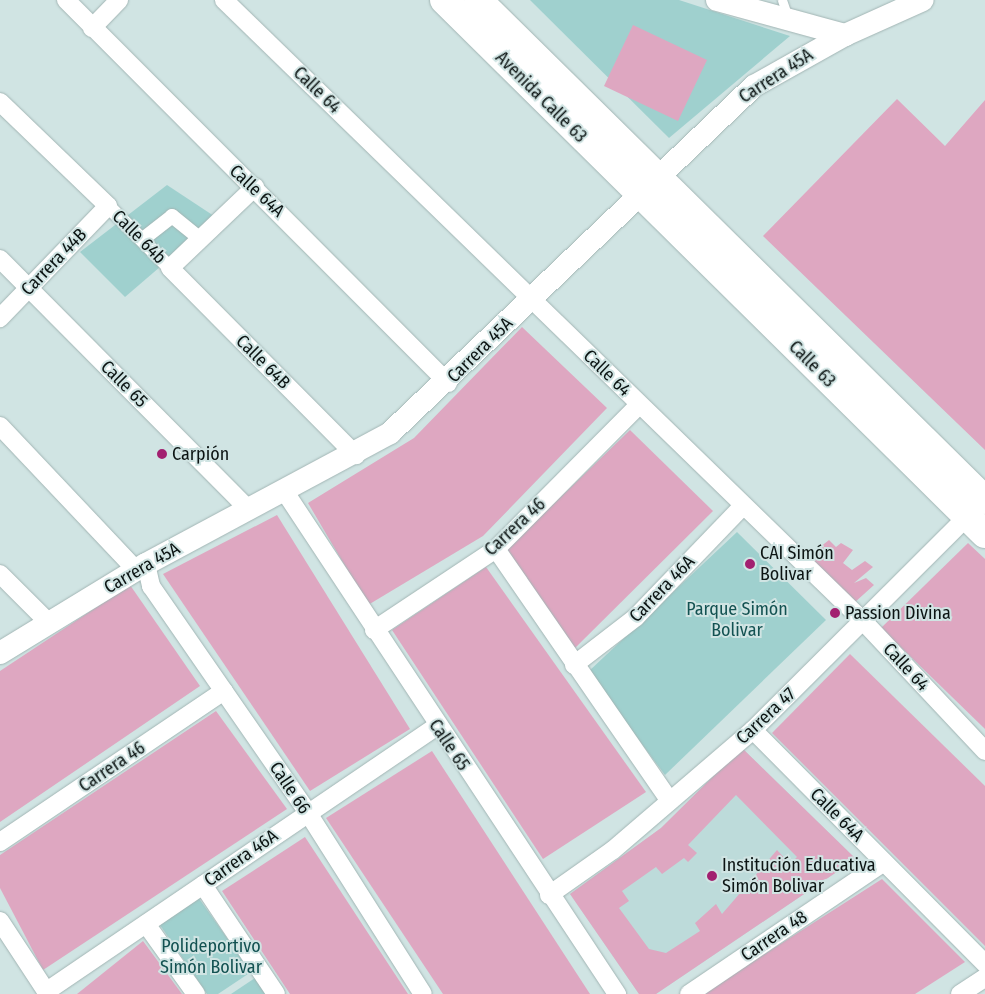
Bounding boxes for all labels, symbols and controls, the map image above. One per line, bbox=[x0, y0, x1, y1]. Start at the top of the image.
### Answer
street label: Carrera 45A bbox=[735, 44, 817, 108]
street label: Avenida Calle 63 bbox=[491, 47, 591, 147]
street label: Calle 64 bbox=[289, 62, 345, 118]
street label: Calle 64A bbox=[225, 160, 289, 222]
street label: Calle 64b bbox=[108, 206, 170, 268]
street label: Carrera 44B bbox=[17, 224, 91, 300]
street label: Carrera 45A bbox=[443, 313, 517, 387]
street label: Calle 64B bbox=[231, 330, 295, 394]
street label: Calle 63 bbox=[784, 336, 840, 392]
street label: Calle 64 bbox=[579, 345, 635, 401]
street label: Calle 65 bbox=[96, 356, 152, 412]
place label: Carpión bbox=[172, 443, 229, 465]
marker: Carpión bbox=[156, 448, 168, 460]
street label: Carrera 46 bbox=[480, 493, 550, 561]
street label: Carrera 45A bbox=[100, 538, 184, 598]
place label: CAI Simón Bolivar bbox=[760, 543, 834, 586]
street label: Carrera 46A bbox=[625, 551, 699, 627]
marker: CAI Simón Bolivar bbox=[744, 558, 756, 570]
park label: Parque Simón Bolivar bbox=[686, 599, 788, 642]
place label: Passion Divina bbox=[845, 602, 951, 624]
marker: Passion Divina bbox=[829, 607, 841, 619]
street label: Calle 64 bbox=[878, 639, 934, 695]
street label: Carrera 47 bbox=[732, 683, 800, 749]
street label: Calle 65 bbox=[424, 715, 474, 775]
street label: Carrera 46 bbox=[75, 737, 149, 797]
street label: Calle 66 bbox=[265, 758, 315, 818]
street label: Calle 64A bbox=[806, 784, 868, 846]
street label: Carrera 46A bbox=[200, 825, 282, 891]
place label: Institución Educativa Simón Bolivar bbox=[722, 855, 876, 898]
marker: Institución Educativa Simón Bolivar bbox=[706, 870, 718, 882]
street label: Carrera 48 bbox=[737, 906, 811, 966]
park label: Polideportivo Simón Bolivar bbox=[160, 936, 262, 979]

